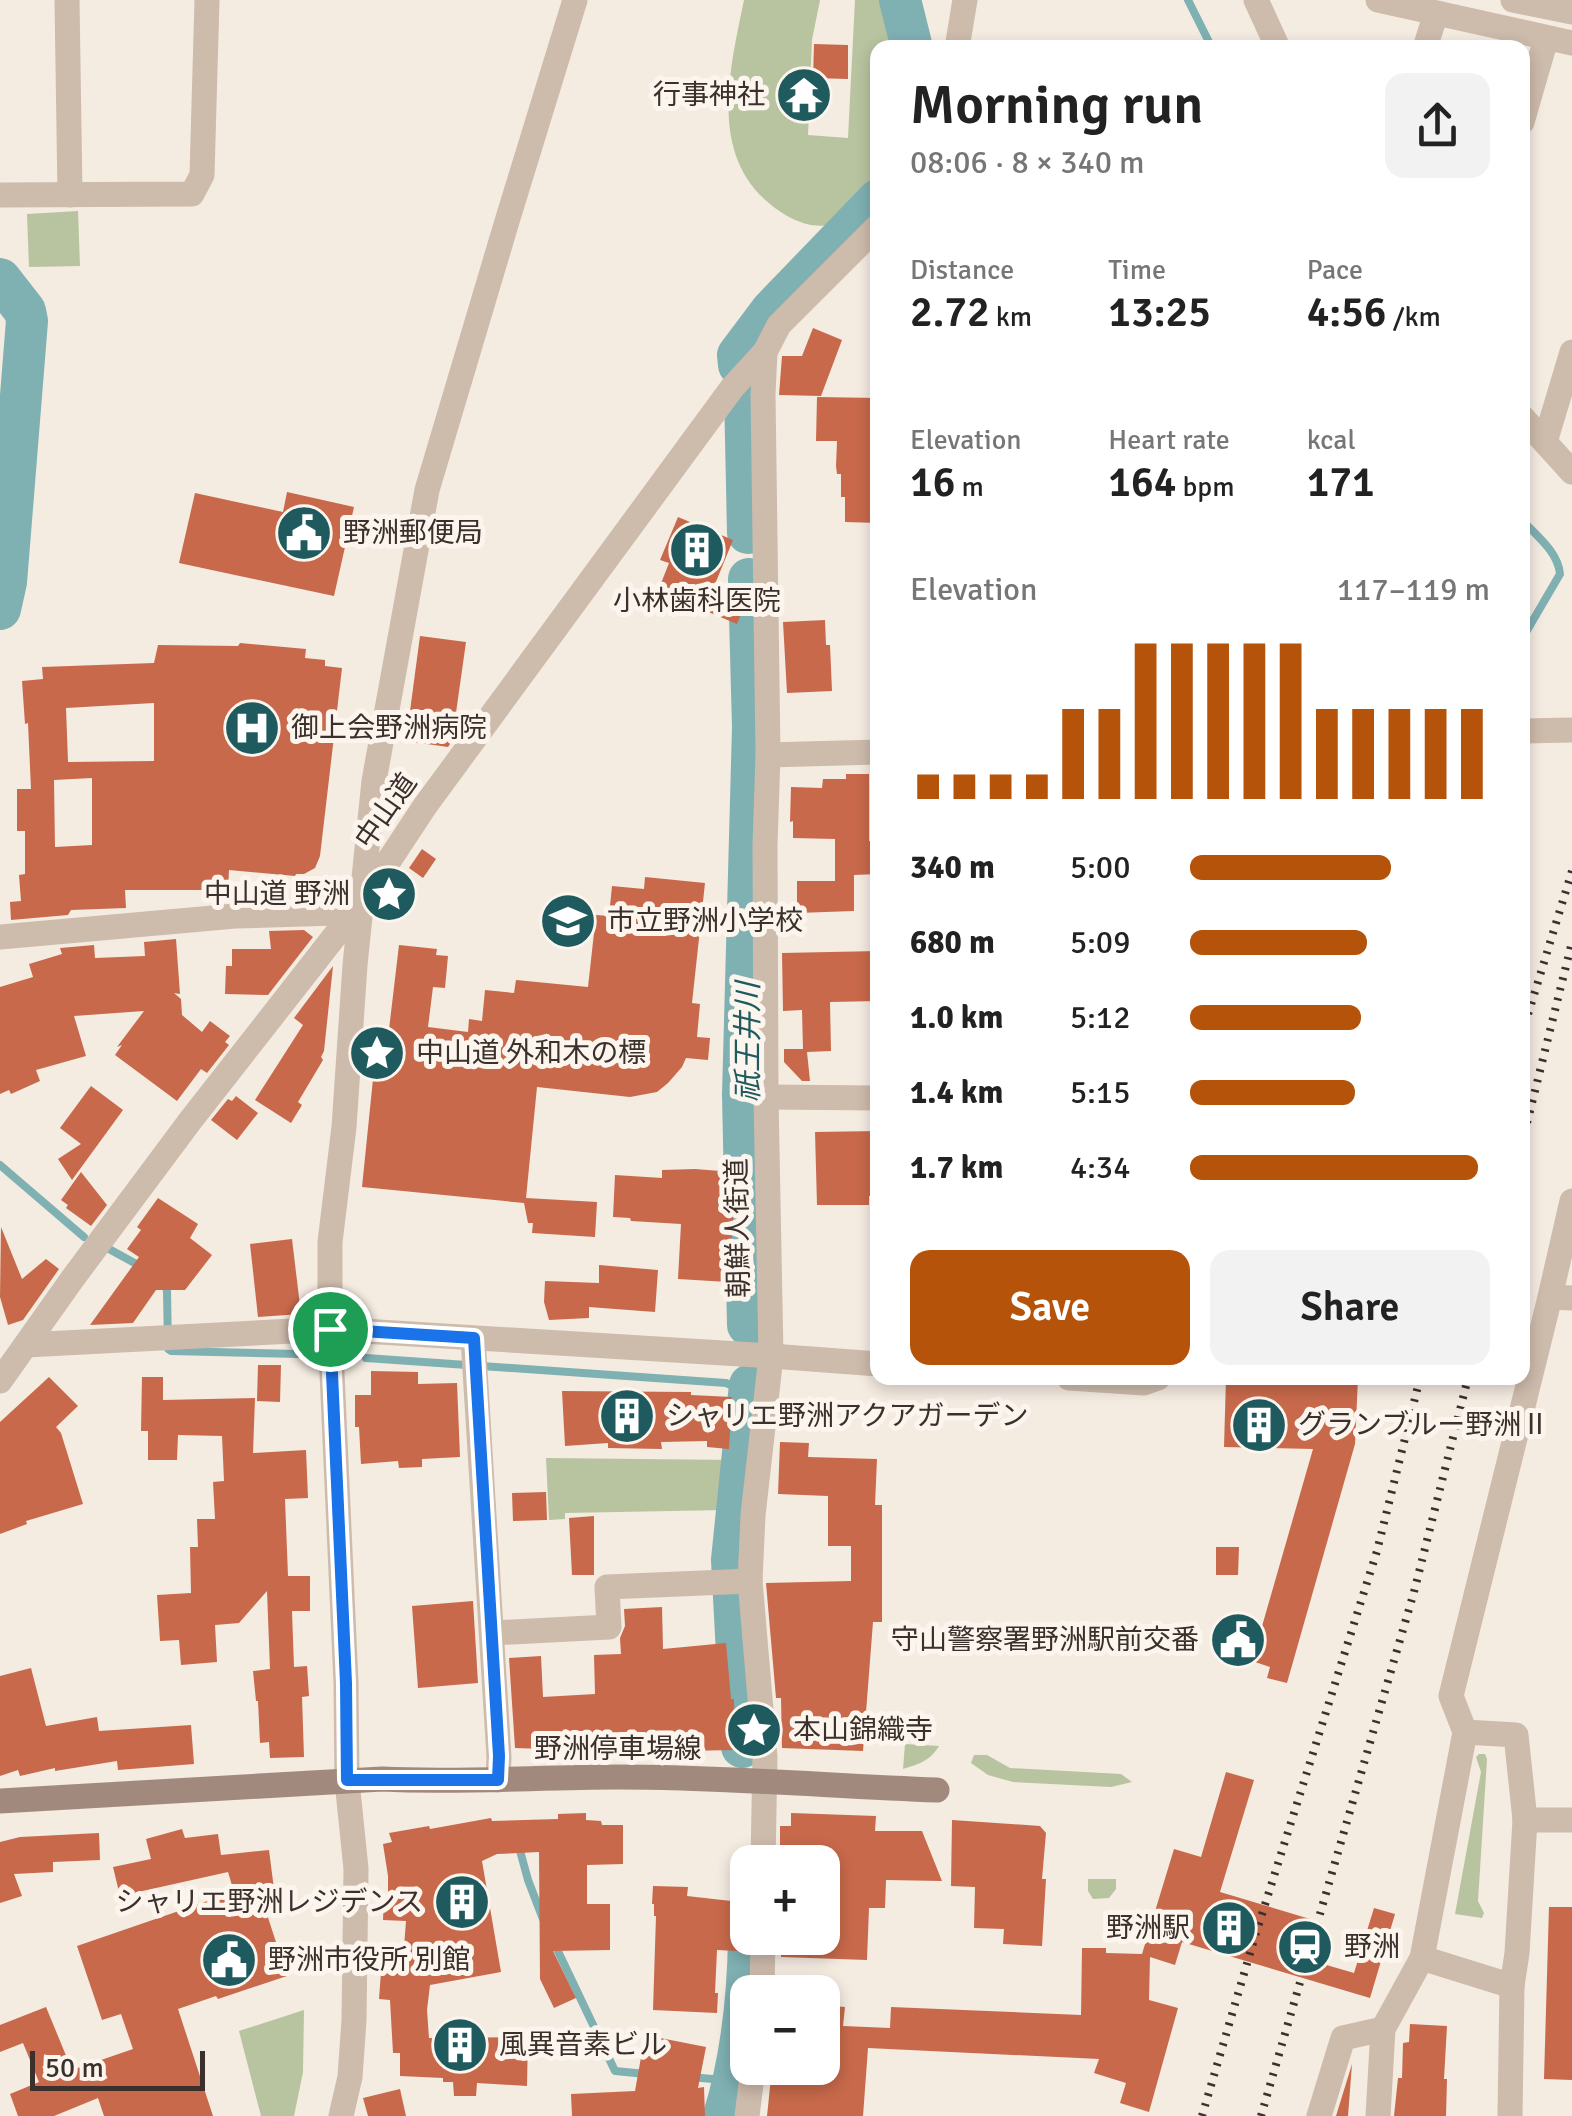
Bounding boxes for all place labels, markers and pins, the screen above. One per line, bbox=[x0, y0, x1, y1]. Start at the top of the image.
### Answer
temple icon: 行事神社 bbox=[774, 65, 834, 125]
place label: 行事神社 bbox=[653, 78, 765, 112]
public building icon: 野洲郵便局 bbox=[274, 503, 334, 563]
place label: 野洲郵便局 bbox=[343, 516, 483, 550]
building icon: 小林歯科医院 bbox=[667, 520, 727, 580]
place label: 小林歯科医院 bbox=[613, 584, 781, 618]
hospital icon: 御上会野洲病院 bbox=[222, 698, 282, 758]
place label: 御上会野洲病院 bbox=[291, 711, 487, 745]
place icon: 中山道 野洲 bbox=[359, 864, 419, 924]
place label: 中山道 野洲 bbox=[204, 877, 350, 911]
school or university icon: 市立野洲小学校 bbox=[538, 891, 598, 951]
place label: 市立野洲小学校 bbox=[607, 904, 803, 938]
place icon: 中山道 外和木の標 bbox=[347, 1023, 407, 1083]
place label: 中山道 外和木の標 bbox=[416, 1036, 646, 1070]
pin bbox=[288, 1287, 373, 1372]
building icon: シャリエ野洲アクアガーデン bbox=[597, 1386, 657, 1446]
building icon: グランブルー野洲Ⅱ bbox=[1229, 1395, 1289, 1455]
place label: シャリエ野洲アクアガーデン bbox=[666, 1399, 1029, 1433]
place label: グランブルー野洲Ⅱ bbox=[1298, 1408, 1549, 1442]
public building icon: 守山警察署野洲駅前交番 bbox=[1208, 1610, 1268, 1670]
place label: 守山警察署野洲駅前交番 bbox=[891, 1623, 1199, 1657]
place icon: 本山錦織寺 bbox=[724, 1700, 784, 1760]
place label: 本山錦織寺 bbox=[793, 1713, 933, 1747]
building icon: シャリエ野洲レジデンス bbox=[432, 1872, 492, 1932]
place label: シャリエ野洲レジデンス bbox=[116, 1885, 423, 1919]
building icon: 野洲駅 bbox=[1199, 1898, 1259, 1958]
place label: 野洲駅 bbox=[1106, 1911, 1190, 1945]
station icon: 野洲 bbox=[1275, 1917, 1335, 1977]
public building icon: 野洲市役所 別館 bbox=[199, 1930, 259, 1990]
place label: 野洲 bbox=[1344, 1930, 1400, 1964]
place label: 野洲市役所 別館 bbox=[268, 1943, 470, 1977]
building icon: 風異音素ビル bbox=[430, 2015, 490, 2075]
place label: 風異音素ビル bbox=[499, 2028, 667, 2062]

